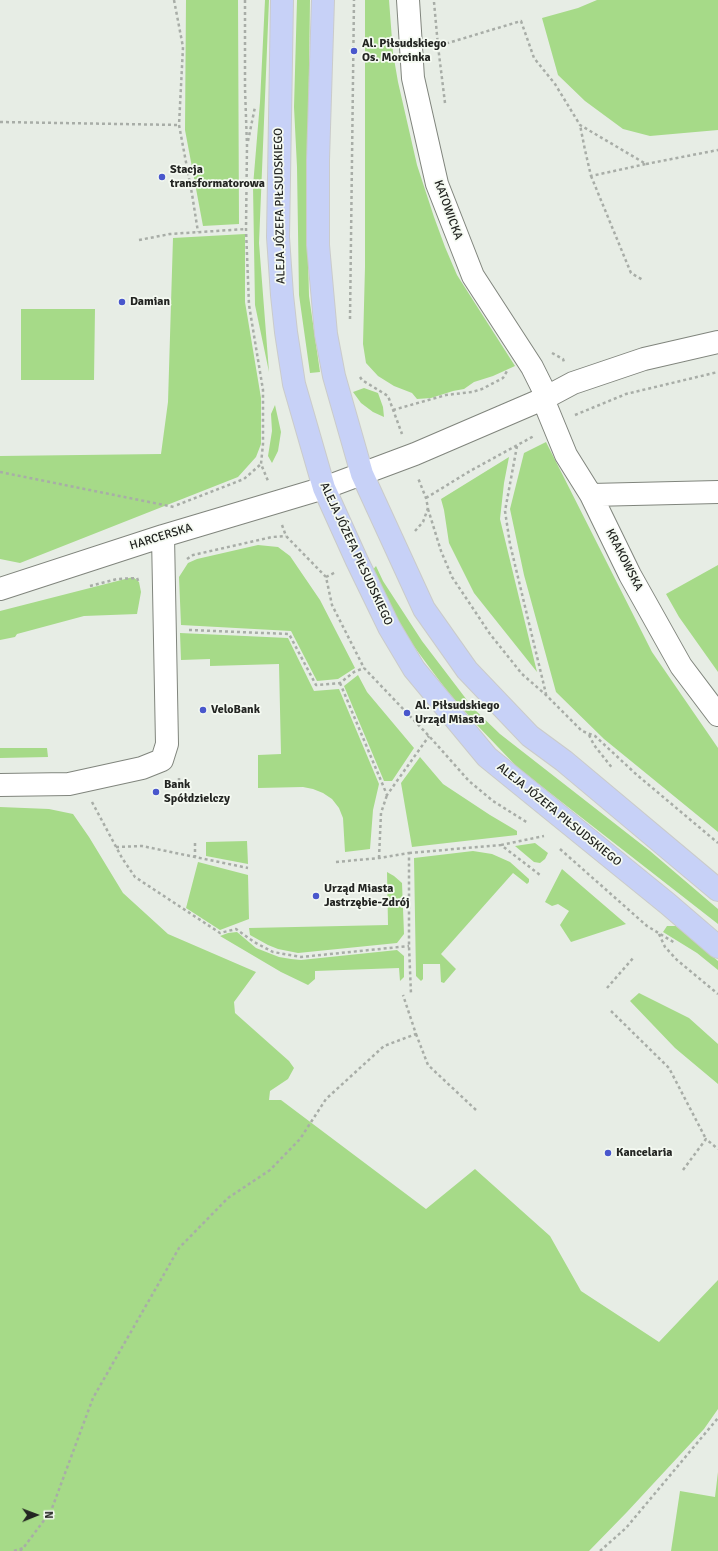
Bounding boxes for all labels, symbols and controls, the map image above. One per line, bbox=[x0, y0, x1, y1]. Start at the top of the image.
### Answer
place label: Al. Piłsudskiego Os. Morcinka bbox=[362, 37, 447, 65]
marker: Al. Piłsudskiego Os. Morcinka bbox=[349, 46, 359, 56]
street label: ALEJA JÓZEFA PIŁSUDSKIEGO bbox=[271, 128, 289, 284]
place label: Stacja transformatorowa bbox=[170, 163, 265, 191]
marker: Stacja transformatorowa bbox=[157, 172, 167, 182]
street label: KATOWICKA bbox=[431, 178, 465, 242]
place label: Damian bbox=[130, 295, 170, 309]
marker: Damian bbox=[117, 297, 127, 307]
street label: ALEJA JÓZEFA PIŁSUDSKIEGO bbox=[316, 480, 396, 628]
street label: HARCERSKA bbox=[128, 521, 194, 553]
street label: KRAKOWSKA bbox=[602, 527, 646, 593]
place label: Al. Piłsudskiego Urząd Miasta bbox=[415, 699, 500, 727]
place label: VeloBank bbox=[211, 703, 260, 717]
marker: VeloBank bbox=[198, 705, 208, 715]
marker: Al. Piłsudskiego Urząd Miasta bbox=[402, 708, 412, 718]
street label: ALEJA JÓZEFA PIŁSUDSKIEGO bbox=[494, 760, 624, 870]
place label: Bank Spółdzielczy bbox=[164, 778, 230, 806]
marker: Bank Spółdzielczy bbox=[151, 787, 161, 797]
place label: Urząd Miasta Jastrzębie-Zdrój bbox=[324, 882, 410, 910]
marker: Urząd Miasta Jastrzębie-Zdrój bbox=[311, 891, 321, 901]
place label: Kancelaria bbox=[616, 1146, 672, 1160]
marker: Kancelaria bbox=[603, 1148, 613, 1158]
north arrow bbox=[16, 1495, 56, 1535]
text: N bbox=[42, 1511, 55, 1519]

